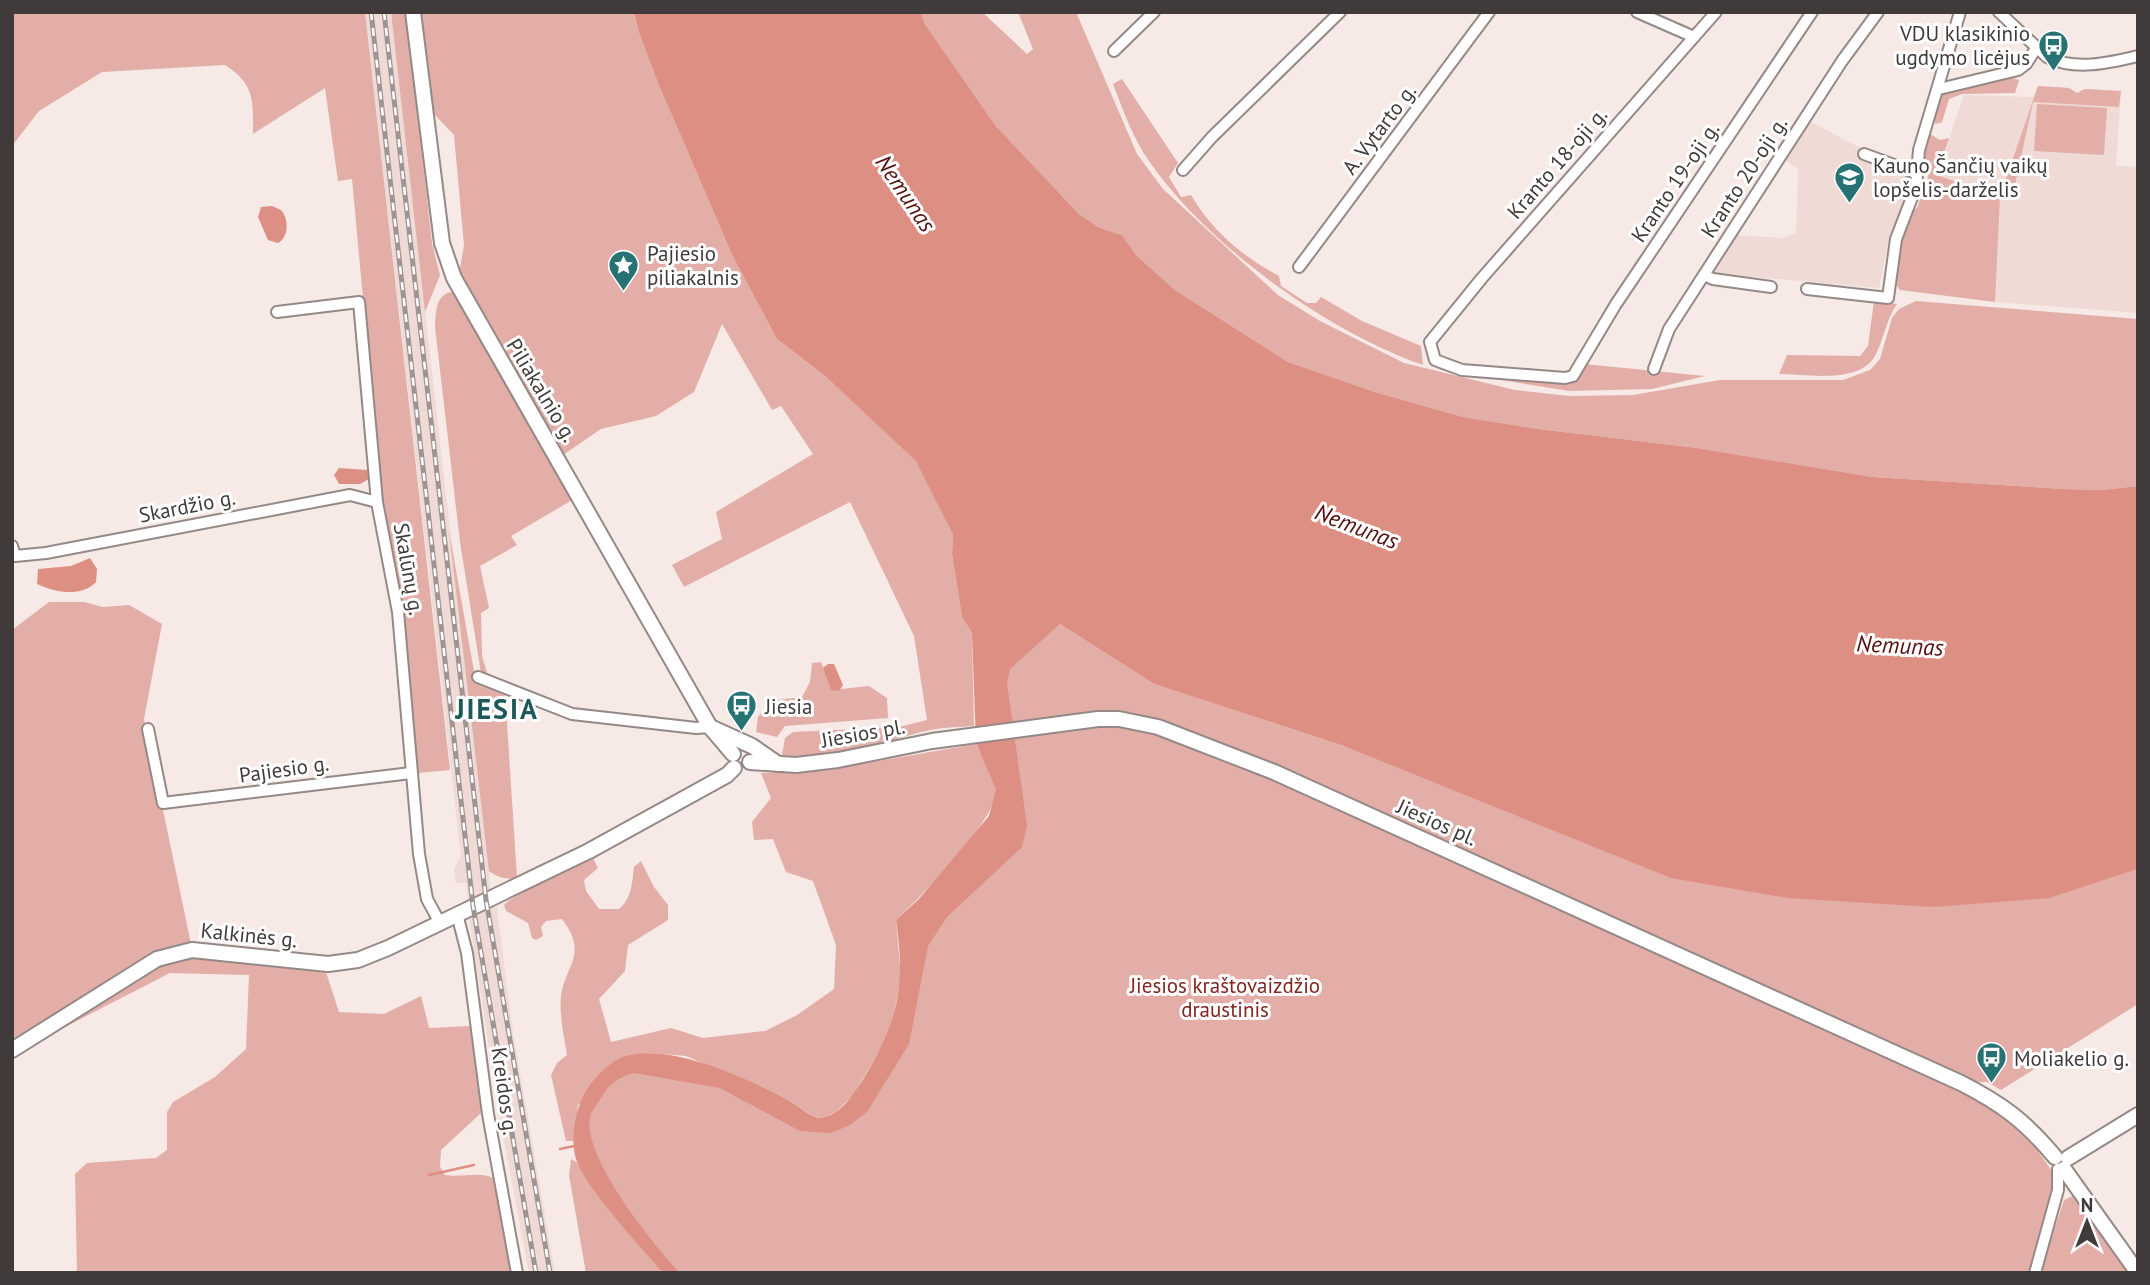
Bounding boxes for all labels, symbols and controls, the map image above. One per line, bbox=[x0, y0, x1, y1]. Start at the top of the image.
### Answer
place label: VDU klasikinio ugdymo licėjus bbox=[1895, 20, 2030, 71]
bus stop icon: VDU klasikinio ugdymo licėjus bbox=[2036, 28, 2070, 72]
street label: A. Vytarto g. bbox=[1336, 78, 1422, 180]
street label: Kranto 18-oji g. bbox=[1501, 102, 1613, 224]
street label: Kranto 20-oji g. bbox=[1695, 111, 1793, 243]
street label: Kranto 19-oji g. bbox=[1625, 117, 1725, 247]
water label: Nemunas bbox=[870, 149, 943, 238]
place label: Kauno Šančių vaikų lopšelis-darželis bbox=[1873, 152, 2048, 203]
school or university icon: Kauno Šančių vaikų lopšelis-darželis bbox=[1833, 160, 1867, 204]
place label: Pajiesio piliakalnis bbox=[647, 240, 739, 291]
place icon: Pajiesio piliakalnis bbox=[607, 248, 641, 292]
street label: Piliakalnio g. bbox=[501, 333, 583, 447]
street label: Skardžio g. bbox=[136, 483, 238, 529]
water label: Nemunas bbox=[1311, 497, 1404, 555]
street label: Skalūnų g. bbox=[388, 521, 430, 617]
water label: Nemunas bbox=[1856, 628, 1945, 662]
bus stop icon: Jiesia bbox=[725, 689, 759, 733]
district label: JIESIA bbox=[454, 690, 539, 727]
place label: Jiesia bbox=[764, 693, 812, 720]
street label: Jiesios pl. bbox=[818, 712, 907, 754]
street label: Pajiesio g. bbox=[237, 749, 331, 789]
street label: Jiesios pl. bbox=[1392, 792, 1481, 852]
street label: Kalkinės g. bbox=[199, 917, 299, 953]
park label: Jiesios kraštovaizdžio draustinis bbox=[1129, 972, 1320, 1023]
bus stop icon: Moliakelio g. bbox=[1974, 1041, 2008, 1085]
street label: Kreidos g. bbox=[485, 1045, 525, 1137]
place label: Moliakelio g. bbox=[2014, 1045, 2129, 1072]
north arrow bbox=[2052, 1187, 2122, 1257]
text: N bbox=[2081, 1193, 2093, 1217]

